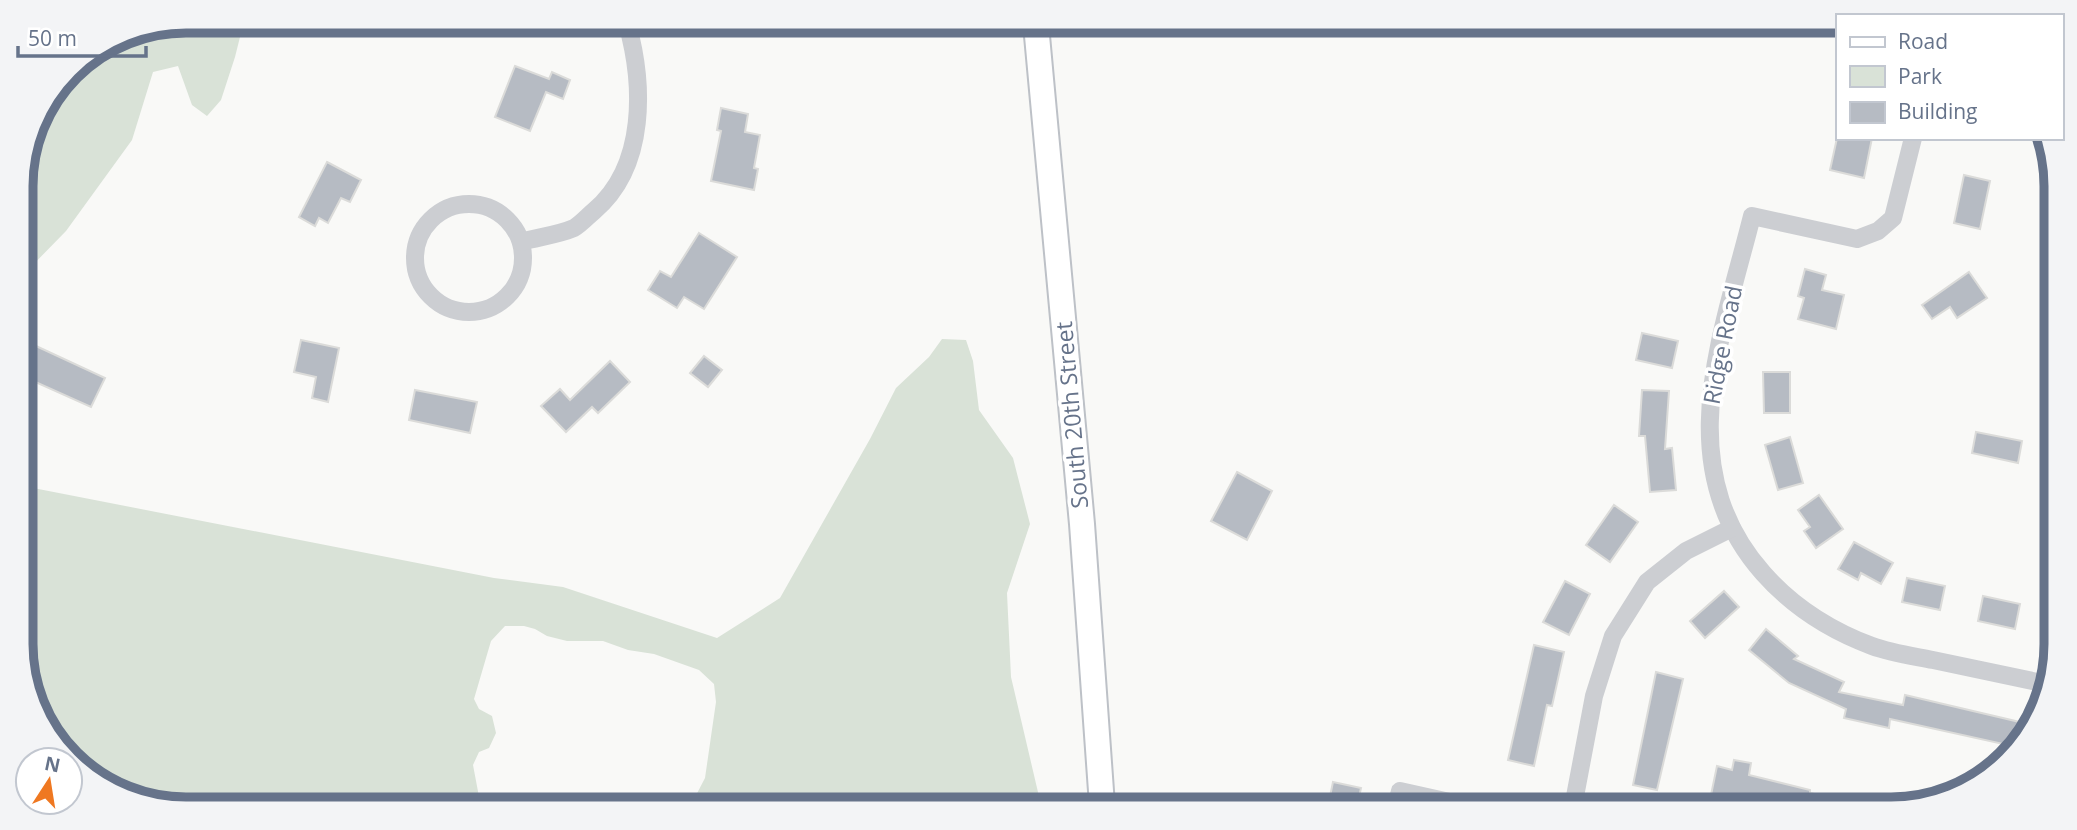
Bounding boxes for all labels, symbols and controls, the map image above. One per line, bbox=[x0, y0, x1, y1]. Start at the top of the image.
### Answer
scale bar bbox=[18, 14, 145, 58]
legend bbox=[1836, 14, 2063, 140]
text: 50 m bbox=[28, 24, 77, 52]
text: Road bbox=[1898, 27, 1948, 55]
text: Park bbox=[1898, 62, 1942, 90]
text: Building bbox=[1898, 97, 1977, 125]
street label: Ridge Road bbox=[1695, 283, 1749, 407]
street label: South 20th Street bbox=[1047, 320, 1095, 510]
north arrow bbox=[14, 746, 84, 816]
text: N bbox=[42, 750, 63, 779]

